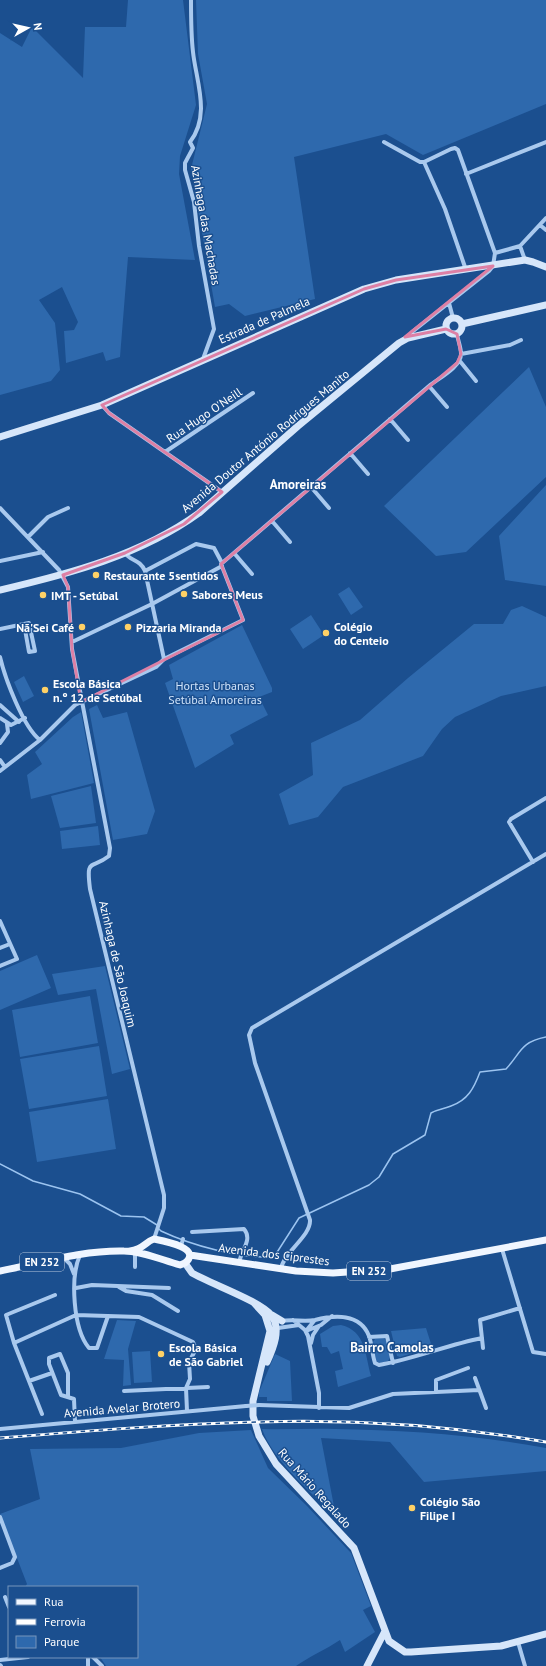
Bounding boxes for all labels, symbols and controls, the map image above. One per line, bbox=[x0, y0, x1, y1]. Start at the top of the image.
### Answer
north arrow bbox=[8, 8, 48, 48]
text: N bbox=[30, 22, 45, 31]
street label: Azinhaga das Machadas bbox=[188, 164, 224, 286]
street label: Estrada de Palmela bbox=[216, 293, 312, 347]
street label: Avenida Doutor António Rodrigues Manito bbox=[178, 366, 352, 516]
street label: Rua Hugo O'Neill bbox=[163, 384, 245, 446]
district label: Amoreiras bbox=[270, 476, 327, 493]
place label: Restaurante 5sentidos bbox=[104, 568, 218, 583]
marker: Restaurante 5sentidos bbox=[91, 570, 101, 580]
place label: Sabores Meus bbox=[192, 587, 263, 602]
place label: IMT - Setúbal bbox=[51, 588, 119, 603]
marker: Sabores Meus bbox=[179, 589, 189, 599]
marker: IMT - Setúbal bbox=[38, 590, 48, 600]
place label: Colégio do Centeio bbox=[334, 619, 389, 648]
place label: Nã'Sei Café bbox=[16, 620, 74, 635]
place label: Pizzaria Miranda bbox=[136, 620, 221, 635]
marker: Nã'Sei Café bbox=[77, 622, 87, 632]
marker: Pizzaria Miranda bbox=[123, 622, 133, 632]
marker: Colégio do Centeio bbox=[321, 628, 331, 638]
place label: Escola Básica n.º 12 de Setúbal bbox=[53, 676, 142, 705]
park label: Hortas Urbanas Setúbal Amoreiras bbox=[168, 678, 262, 707]
marker: Escola Básica n.º 12 de Setúbal bbox=[40, 685, 50, 695]
street label: Azinhaga de São Joaquim bbox=[96, 899, 140, 1029]
street label: Avenida dos Ciprestes bbox=[218, 1240, 330, 1268]
road number: EN 252 bbox=[20, 1253, 64, 1271]
road number: EN 252 bbox=[347, 1262, 391, 1280]
district label: Bairro Camolas bbox=[350, 1339, 434, 1356]
place label: Escola Básica de São Gabriel bbox=[169, 1340, 243, 1369]
marker: Escola Básica de São Gabriel bbox=[156, 1349, 166, 1359]
street label: Avenida Avelar Brotero bbox=[63, 1395, 181, 1421]
street label: Rua Mário Regalado bbox=[275, 1445, 355, 1531]
place label: Colégio São Filipe I bbox=[420, 1494, 481, 1523]
marker: Colégio São Filipe I bbox=[407, 1503, 417, 1513]
legend bbox=[8, 1586, 138, 1658]
text: Rua bbox=[44, 1594, 63, 1609]
text: Ferrovia bbox=[44, 1614, 86, 1629]
text: Parque bbox=[44, 1634, 79, 1649]

